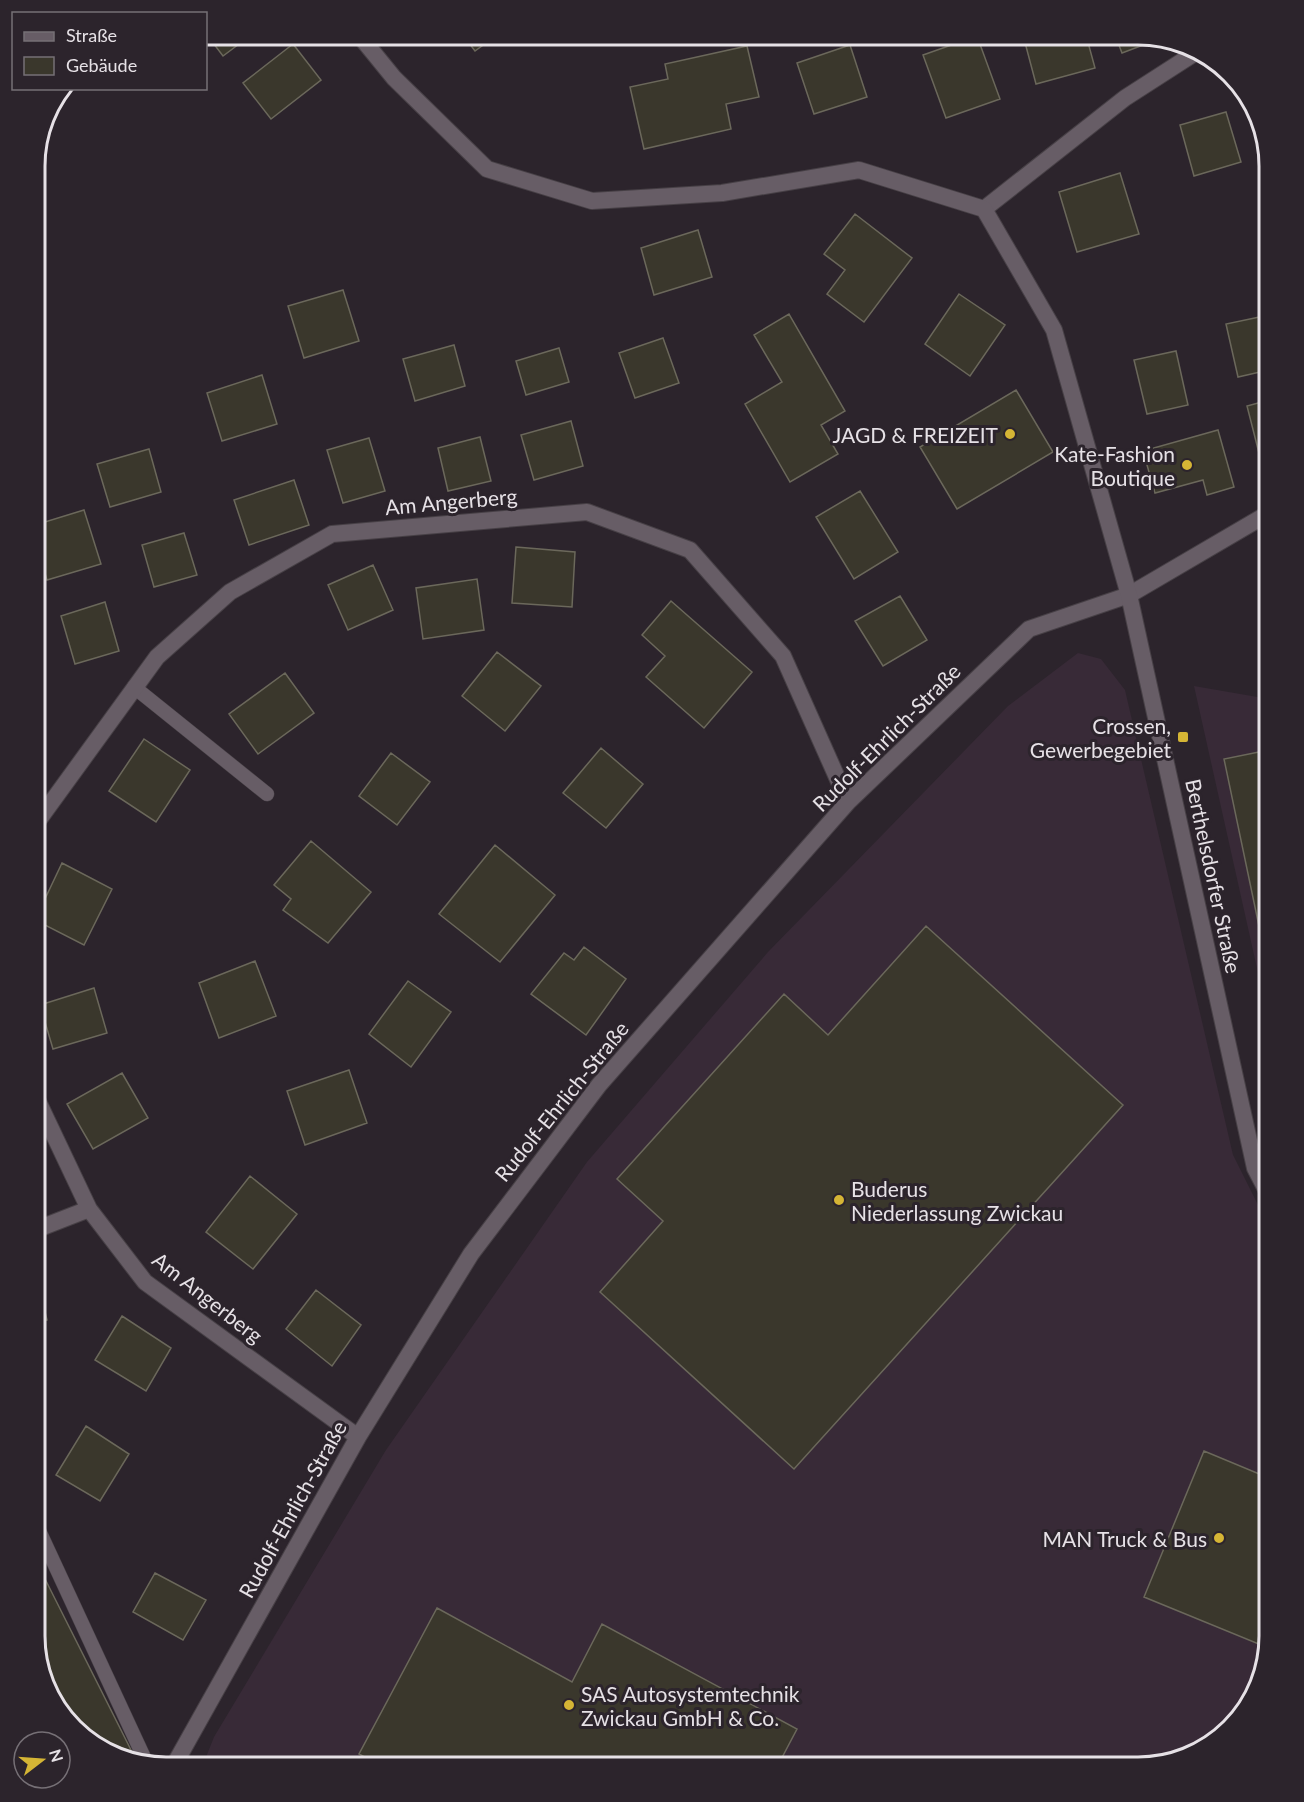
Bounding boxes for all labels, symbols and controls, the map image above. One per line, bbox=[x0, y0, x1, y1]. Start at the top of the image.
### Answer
legend bbox=[12, 12, 207, 90]
text: Straße bbox=[66, 24, 117, 46]
text: Gebäude bbox=[66, 54, 137, 76]
place label: JAGD & FREIZEIT bbox=[832, 422, 999, 447]
marker: JAGD & FREIZEIT bbox=[1003, 427, 1017, 441]
place label: Kate-Fashion Boutique bbox=[1054, 441, 1175, 490]
marker: Kate-Fashion Boutique bbox=[1180, 458, 1194, 472]
street label: Am Angerberg bbox=[384, 483, 518, 519]
street label: Rudolf-Ehrlich-Straße bbox=[807, 658, 965, 816]
place label: Crossen, Gewerbegebiet bbox=[1030, 713, 1171, 762]
marker: Crossen, Gewerbegebiet bbox=[1176, 730, 1190, 744]
street label: Berthelsdorfer Straße bbox=[1181, 776, 1247, 976]
street label: Rudolf-Ehrlich-Straße bbox=[489, 1016, 633, 1186]
place label: Buderus Niederlassung Zwickau bbox=[851, 1176, 1063, 1225]
marker: Buderus Niederlassung Zwickau bbox=[832, 1193, 846, 1207]
street label: Am Angerberg bbox=[148, 1246, 268, 1348]
street label: Rudolf-Ehrlich-Straße bbox=[233, 1416, 351, 1602]
place label: MAN Truck & Bus bbox=[1043, 1526, 1207, 1551]
marker: MAN Truck & Bus bbox=[1212, 1531, 1226, 1545]
place label: SAS Autosystemtechnik Zwickau GmbH & Co. bbox=[581, 1681, 800, 1730]
marker: SAS Autosystemtechnik Zwickau GmbH & Co. bbox=[562, 1698, 576, 1712]
north arrow bbox=[12, 1730, 72, 1790]
text: N bbox=[46, 1747, 68, 1764]

